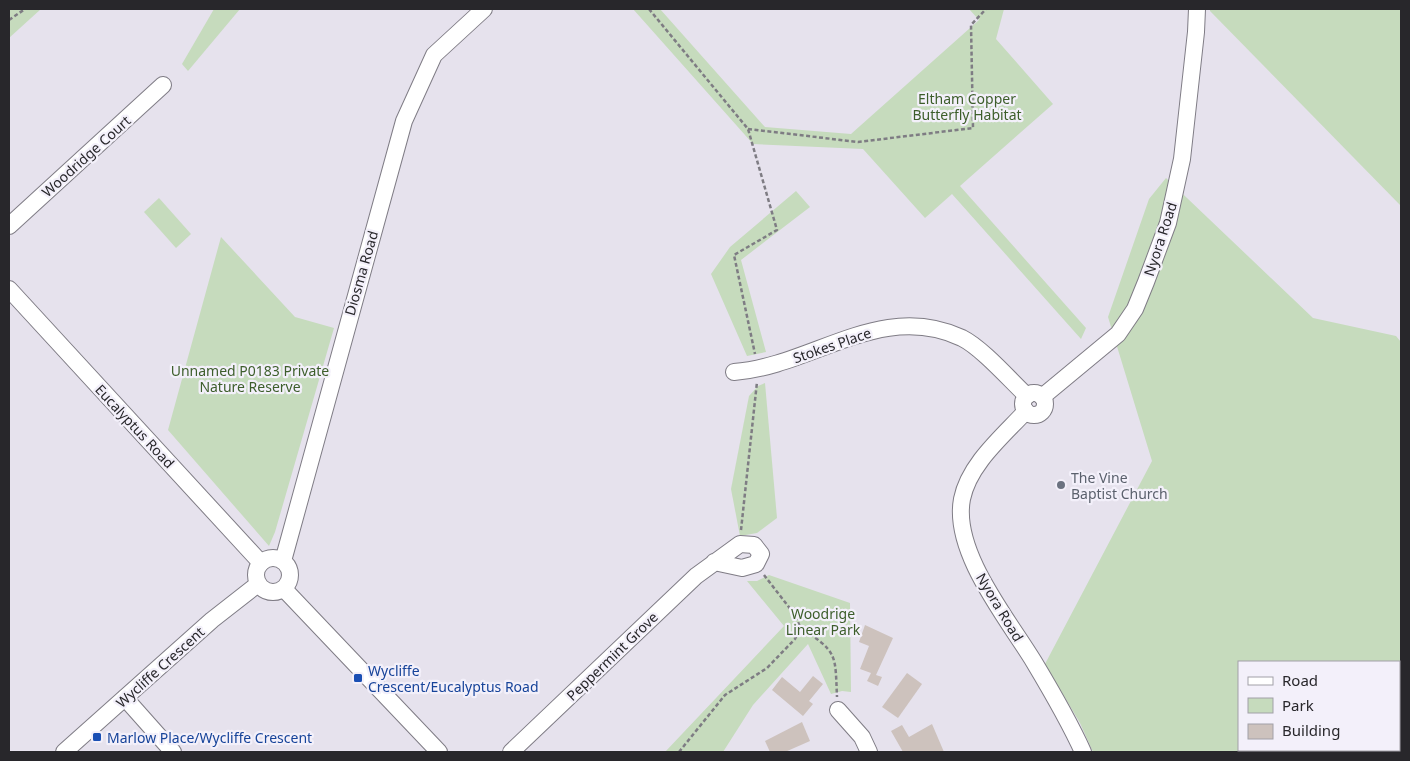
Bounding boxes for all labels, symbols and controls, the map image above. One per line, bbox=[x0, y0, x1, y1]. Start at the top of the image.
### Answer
park label: Eltham Copper Butterfly Habitat bbox=[912, 89, 1022, 124]
street label: Woodridge Court bbox=[38, 111, 134, 201]
street label: Nyora Road bbox=[1139, 200, 1181, 278]
street label: Diosma Road bbox=[340, 228, 382, 318]
street label: Stokes Place bbox=[790, 323, 874, 367]
park label: Unnamed P0183 Private Nature Reserve bbox=[171, 361, 329, 396]
street label: Eucalyptus Road bbox=[91, 380, 179, 472]
place label: The Vine Baptist Church bbox=[1071, 468, 1168, 503]
marker: The Vine Baptist Church bbox=[1055, 479, 1067, 491]
street label: Nyora Road bbox=[972, 569, 1028, 645]
park label: Woodrige Linear Park bbox=[786, 604, 861, 639]
street label: Peppermint Grove bbox=[562, 607, 662, 705]
street label: Wycliffe Crescent bbox=[112, 622, 208, 712]
place label: Wycliffe Crescent/Eucalyptus Road bbox=[368, 661, 539, 696]
legend bbox=[1238, 661, 1400, 751]
text: Road bbox=[1282, 670, 1318, 690]
marker: Wycliffe Crescent/Eucalyptus Road bbox=[352, 672, 364, 684]
text: Park bbox=[1282, 695, 1314, 715]
text: Building bbox=[1282, 720, 1340, 740]
place label: Marlow Place/Wycliffe Crescent bbox=[107, 728, 312, 747]
marker: Marlow Place/Wycliffe Crescent bbox=[91, 731, 103, 743]

